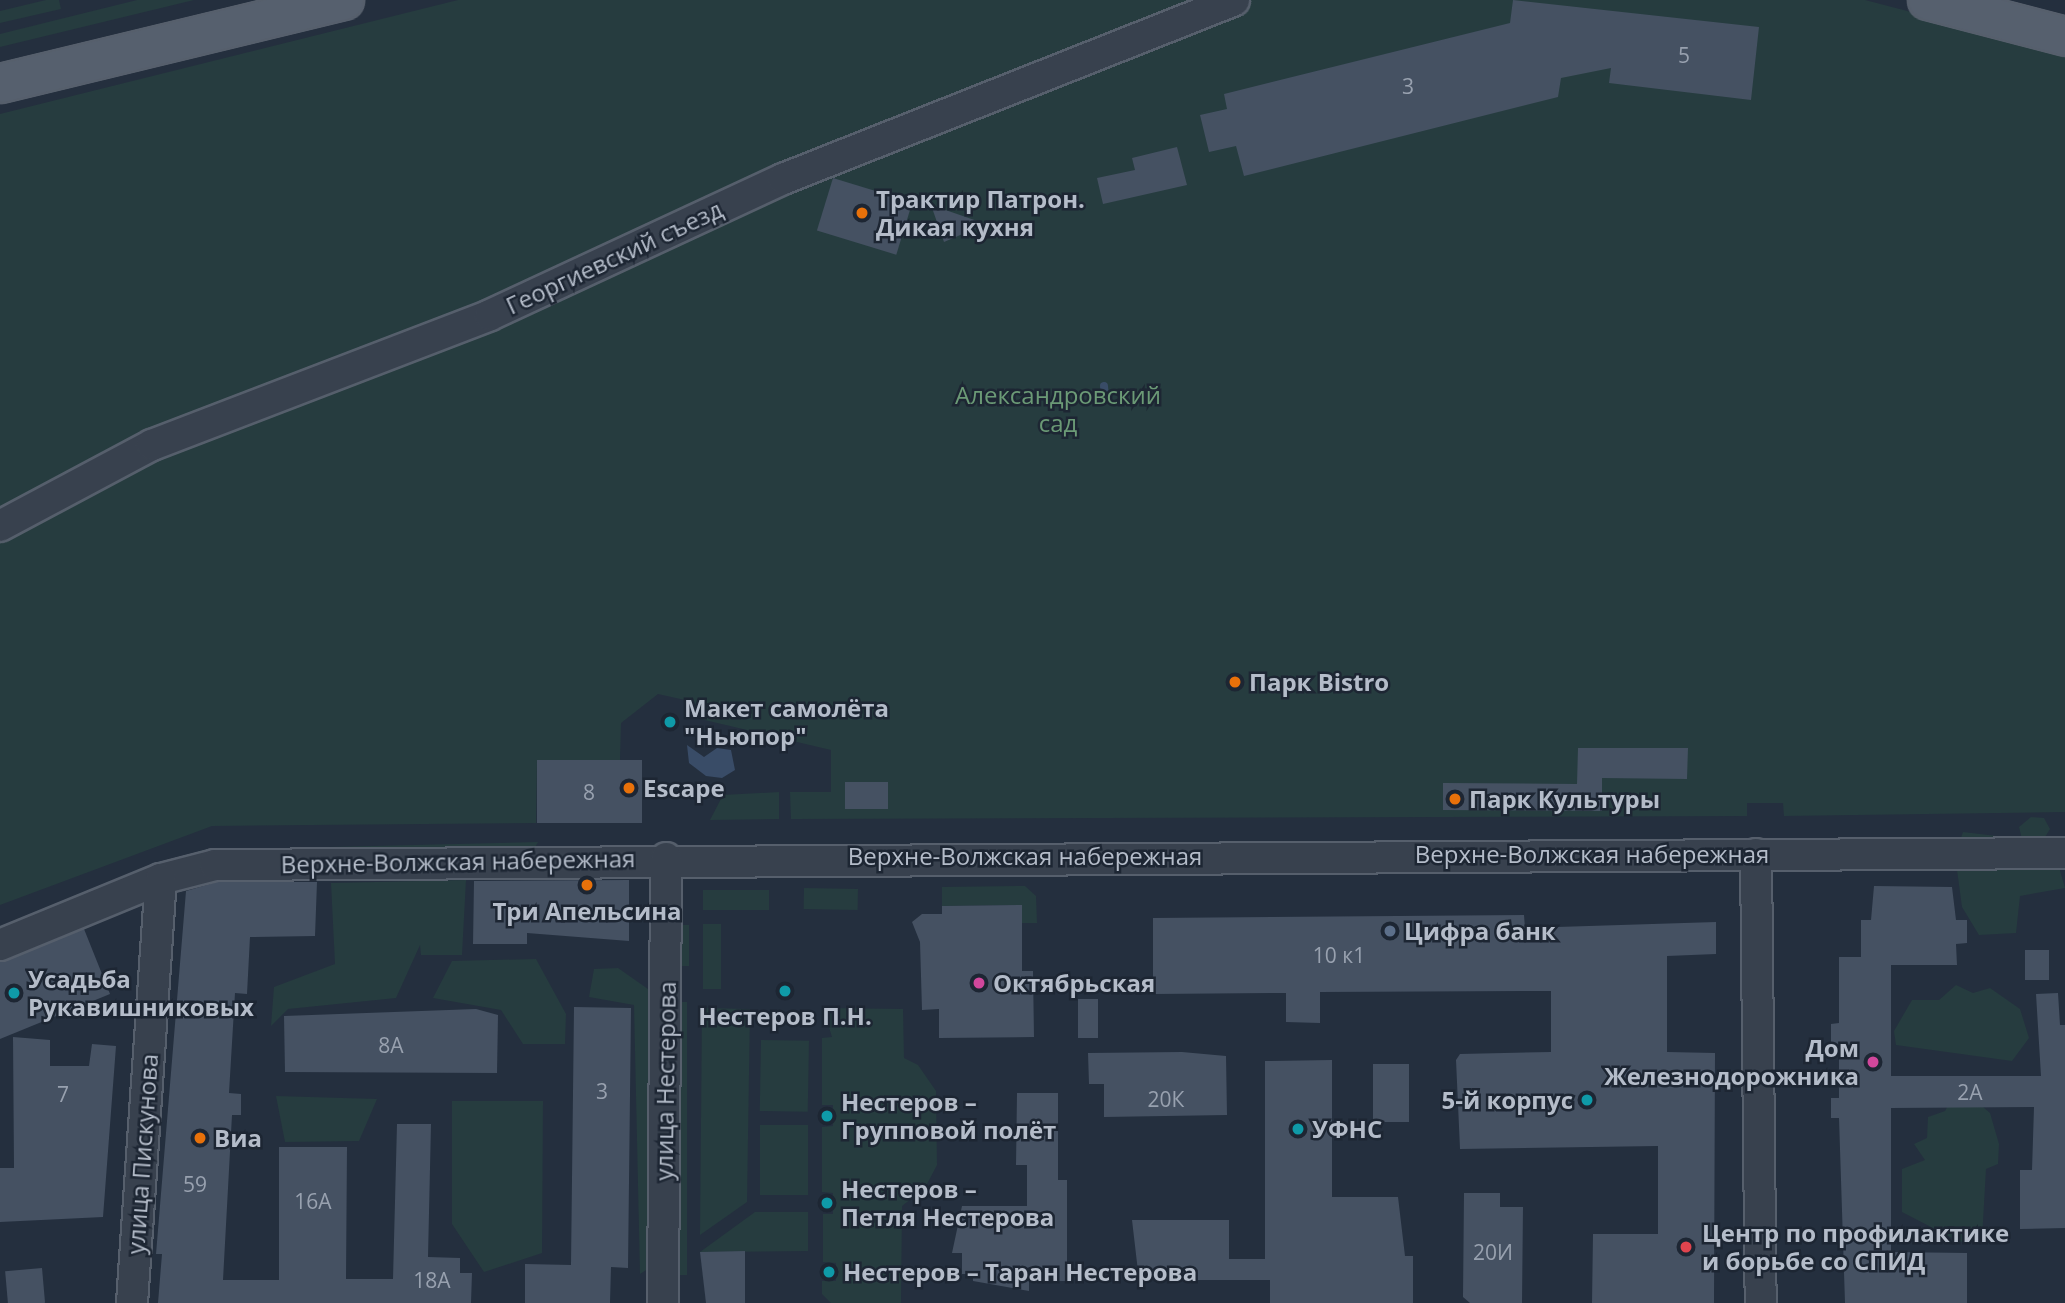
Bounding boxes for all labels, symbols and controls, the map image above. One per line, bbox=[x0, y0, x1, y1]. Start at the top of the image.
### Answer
house number: 5 bbox=[1678, 42, 1690, 68]
house number: 3 bbox=[1402, 73, 1414, 99]
place label: Трактир Патрон. Дикая кухня bbox=[876, 185, 1085, 241]
street label: Георгиевский съезд bbox=[501, 194, 727, 320]
marker: Трактир Патрон. Дикая кухня bbox=[854, 205, 870, 221]
park label: Александровский сад bbox=[955, 381, 1161, 437]
place label: Парк Bistro bbox=[1249, 668, 1389, 696]
marker: Парк Bistro bbox=[1227, 674, 1243, 690]
place label: Макет самолёта "Ньюпор" bbox=[684, 694, 889, 750]
marker: Макет самолёта "Ньюпор" bbox=[662, 714, 678, 730]
place label: Escape bbox=[643, 774, 725, 802]
house number: 8 bbox=[583, 779, 595, 805]
marker: Escape bbox=[621, 780, 637, 796]
place label: Парк Культуры bbox=[1469, 785, 1660, 813]
marker: Парк Культуры bbox=[1447, 791, 1463, 807]
street label: Верхне-Волжская набережная bbox=[1415, 840, 1769, 868]
street label: Верхне-Волжская набережная bbox=[848, 842, 1202, 870]
street label: Верхне-Волжская набережная bbox=[280, 844, 636, 878]
marker: Три Апельсина bbox=[579, 877, 595, 893]
place label: Три Апельсина bbox=[492, 897, 682, 925]
place label: Цифра банк bbox=[1404, 917, 1556, 945]
marker: Цифра банк bbox=[1382, 923, 1398, 939]
house number: 10 к1 bbox=[1313, 942, 1365, 968]
place label: Усадьба Рукавишниковых bbox=[28, 965, 254, 1021]
place label: Октябрьская bbox=[993, 969, 1155, 997]
marker: Октябрьская bbox=[971, 975, 987, 991]
street label: улица Нестерова bbox=[649, 981, 681, 1181]
marker: Нестеров П.Н. bbox=[777, 983, 793, 999]
marker: Усадьба Рукавишниковых bbox=[6, 985, 22, 1001]
place label: Нестеров П.Н. bbox=[698, 1002, 872, 1030]
house number: 8А bbox=[378, 1032, 404, 1058]
place label: Дом Железнодорожника bbox=[1604, 1034, 1859, 1090]
street label: улица Пискунова bbox=[121, 1053, 163, 1255]
marker: Дом Железнодорожника bbox=[1865, 1054, 1881, 1070]
house number: 3 bbox=[596, 1078, 608, 1104]
house number: 2А bbox=[1957, 1079, 1983, 1105]
house number: 7 bbox=[57, 1081, 69, 1107]
house number: 20К bbox=[1148, 1086, 1184, 1112]
place label: 5-й корпус bbox=[1441, 1086, 1573, 1114]
place label: Нестеров – Групповой полёт bbox=[841, 1088, 1056, 1144]
marker: 5-й корпус bbox=[1579, 1092, 1595, 1108]
marker: Нестеров – Групповой полёт bbox=[819, 1108, 835, 1124]
place label: УФНС bbox=[1312, 1115, 1382, 1143]
marker: УФНС bbox=[1290, 1121, 1306, 1137]
place label: Виа bbox=[214, 1124, 262, 1152]
marker: Виа bbox=[192, 1130, 208, 1146]
house number: 59 bbox=[183, 1171, 207, 1197]
place label: Нестеров – Петля Нестерова bbox=[841, 1175, 1054, 1231]
house number: 16А bbox=[294, 1188, 332, 1214]
marker: Нестеров – Петля Нестерова bbox=[819, 1195, 835, 1211]
place label: Центр по профилактике и борьбе со СПИД bbox=[1702, 1219, 2009, 1275]
marker: Центр по профилактике и борьбе со СПИД bbox=[1676, 1237, 1696, 1257]
house number: 20И bbox=[1473, 1239, 1513, 1265]
place label: Нестеров – Таран Нестерова bbox=[843, 1258, 1197, 1286]
marker: Нестеров – Таран Нестерова bbox=[821, 1264, 837, 1280]
house number: 18А bbox=[413, 1267, 451, 1293]

